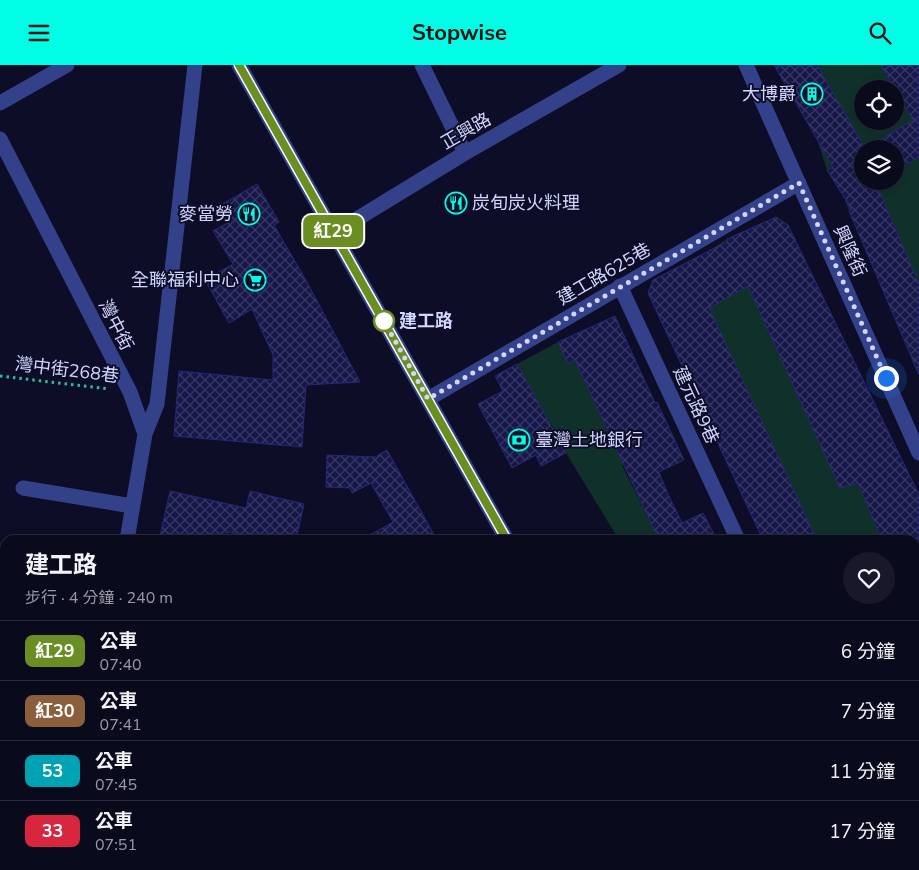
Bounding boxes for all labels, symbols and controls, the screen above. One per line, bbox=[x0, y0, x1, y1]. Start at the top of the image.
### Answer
text: Stopwise bbox=[412, 18, 507, 48]
icon: menu bbox=[25, 19, 53, 47]
icon: search bbox=[866, 19, 894, 47]
map controls bbox=[854, 80, 904, 190]
button: locate bbox=[854, 80, 904, 130]
place label: 大博爵 bbox=[742, 82, 796, 106]
building icon: 大博爵 bbox=[800, 82, 824, 106]
street label: 正興路 bbox=[437, 107, 495, 155]
button: layers bbox=[854, 140, 904, 190]
restaurant icon: 炭旬炭火料理 bbox=[444, 191, 468, 215]
place label: 炭旬炭火料理 bbox=[472, 191, 580, 215]
place label: 麥當勞 bbox=[179, 202, 233, 226]
restaurant icon: 麥當勞 bbox=[237, 202, 261, 226]
line badge: 紅29 bbox=[304, 215, 362, 247]
text: 紅29 bbox=[313, 219, 353, 243]
street label: 興隆街 bbox=[828, 221, 872, 281]
street label: 建工路625巷 bbox=[553, 238, 655, 310]
place label: 全聯福利中心 bbox=[131, 268, 239, 292]
supermarket icon: 全聯福利中心 bbox=[243, 268, 267, 292]
street label: 灣中街 bbox=[93, 295, 139, 355]
place label: 建工路 bbox=[399, 309, 453, 333]
marker: 建工路 bbox=[373, 310, 395, 332]
street label: 灣中街268巷 bbox=[14, 352, 120, 388]
street label: 建元路9巷 bbox=[668, 362, 724, 448]
your location bbox=[874, 366, 899, 391]
bank icon: 臺灣土地銀行 bbox=[507, 428, 531, 452]
place label: 臺灣土地銀行 bbox=[535, 428, 643, 452]
text: 建工路 bbox=[25, 549, 97, 581]
button: heart bbox=[843, 552, 895, 604]
text: 步行 · 4 分鐘 · 240 m bbox=[25, 587, 173, 609]
text: 公車 bbox=[100, 628, 138, 654]
text: 紅29 bbox=[35, 639, 75, 663]
text: 6 分鐘 bbox=[841, 639, 895, 665]
text: 07:40 bbox=[100, 654, 142, 676]
text: 公車 bbox=[100, 688, 138, 714]
text: 紅30 bbox=[35, 699, 75, 723]
text: 7 分鐘 bbox=[841, 699, 895, 725]
text: 07:41 bbox=[100, 714, 142, 736]
text: 公車 bbox=[95, 748, 133, 774]
text: 53 bbox=[42, 759, 63, 783]
text: 11 分鐘 bbox=[829, 759, 895, 785]
text: 07:45 bbox=[95, 774, 137, 796]
text: 公車 bbox=[95, 808, 133, 834]
text: 33 bbox=[42, 819, 63, 843]
text: 17 分鐘 bbox=[829, 819, 895, 845]
text: 07:51 bbox=[95, 834, 137, 856]

